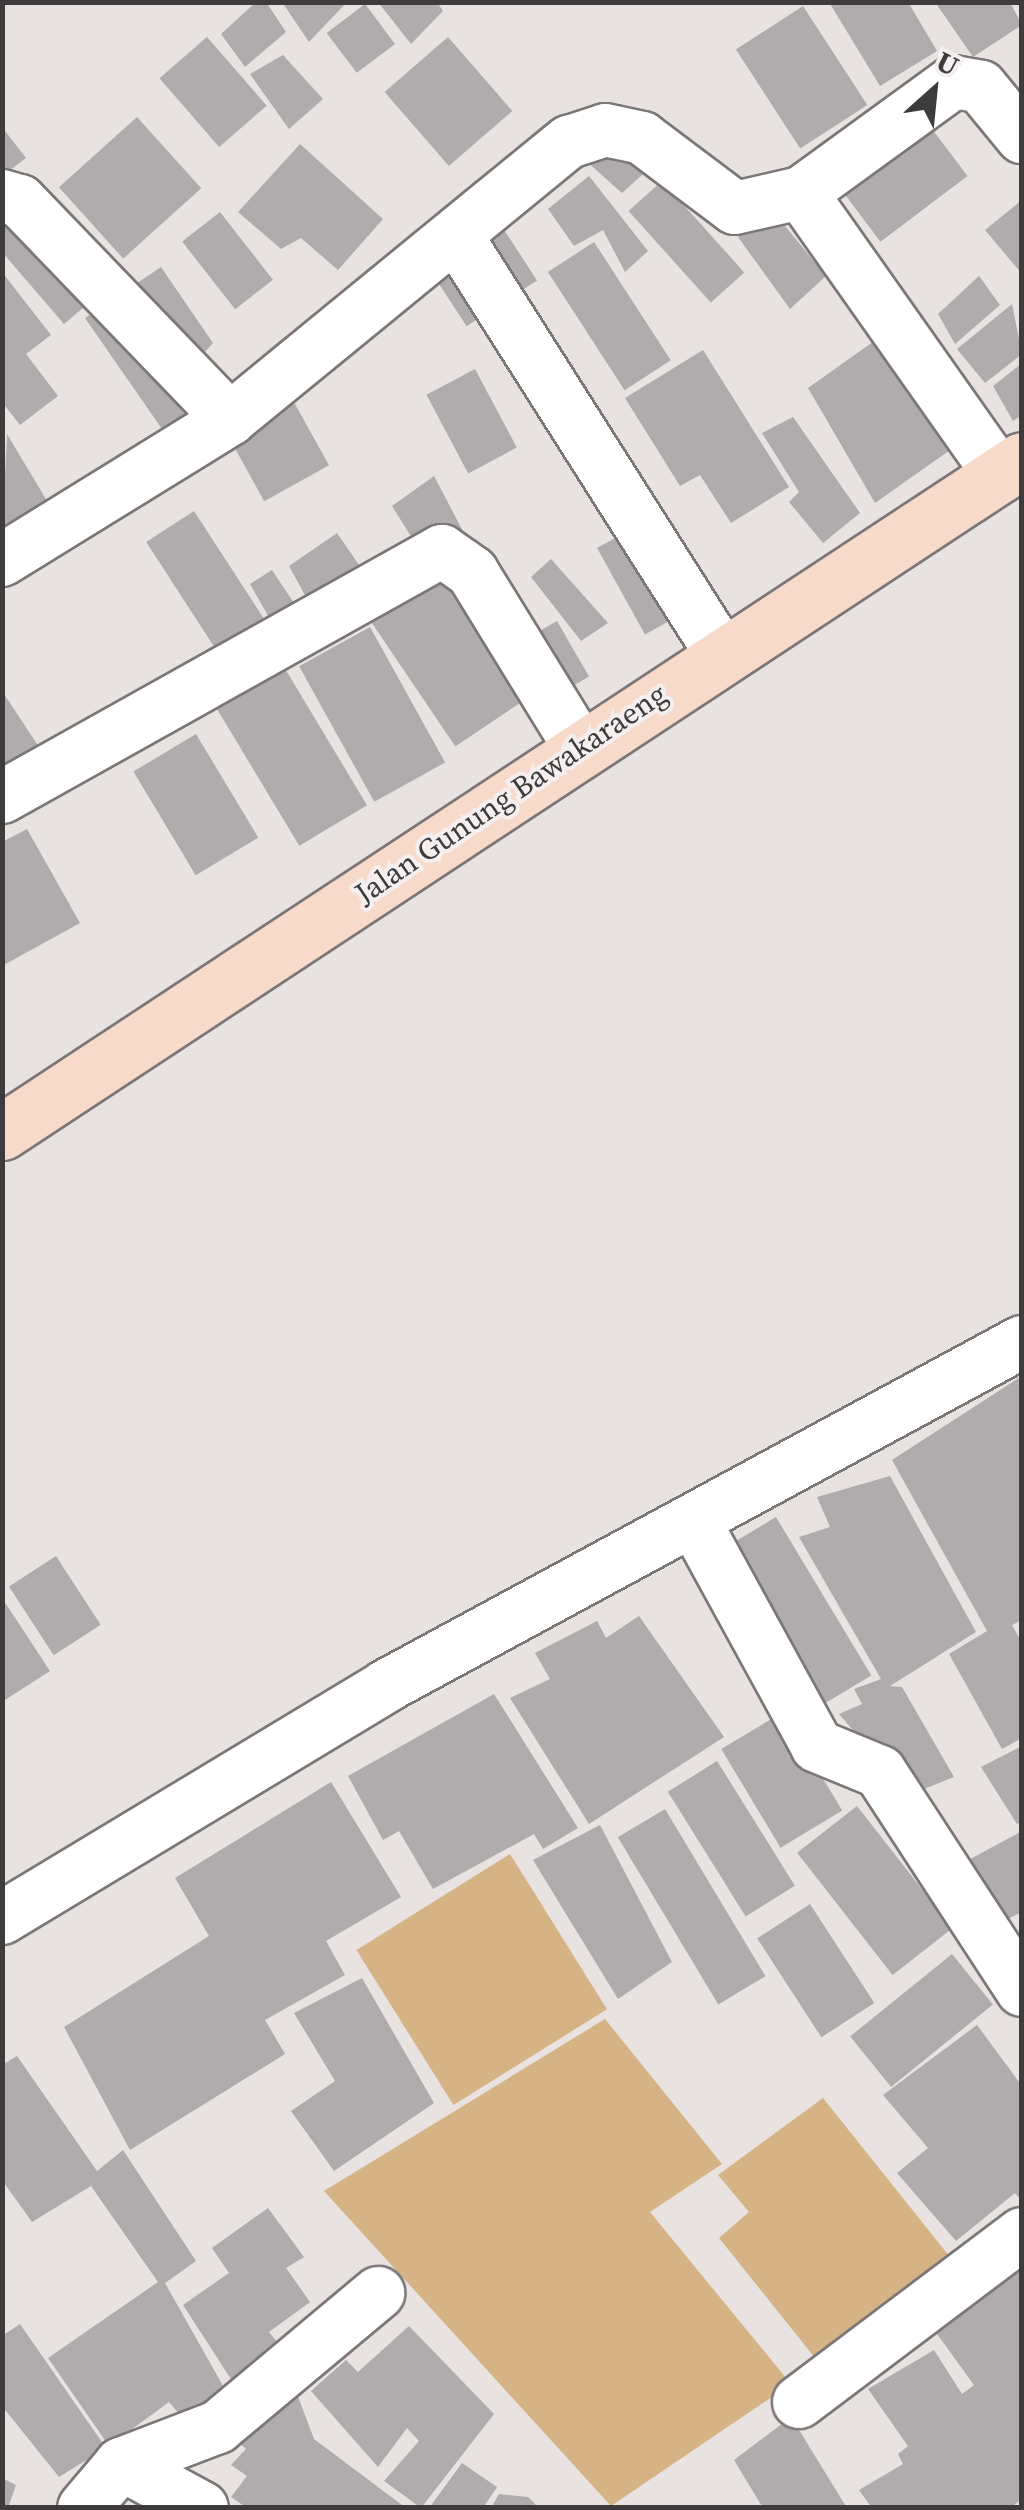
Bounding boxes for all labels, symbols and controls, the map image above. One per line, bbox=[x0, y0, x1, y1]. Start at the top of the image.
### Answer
north arrow bbox=[884, 40, 984, 140]
text: U bbox=[930, 42, 965, 85]
street label: Jalan Gunung Bawakaraeng bbox=[348, 676, 674, 912]

